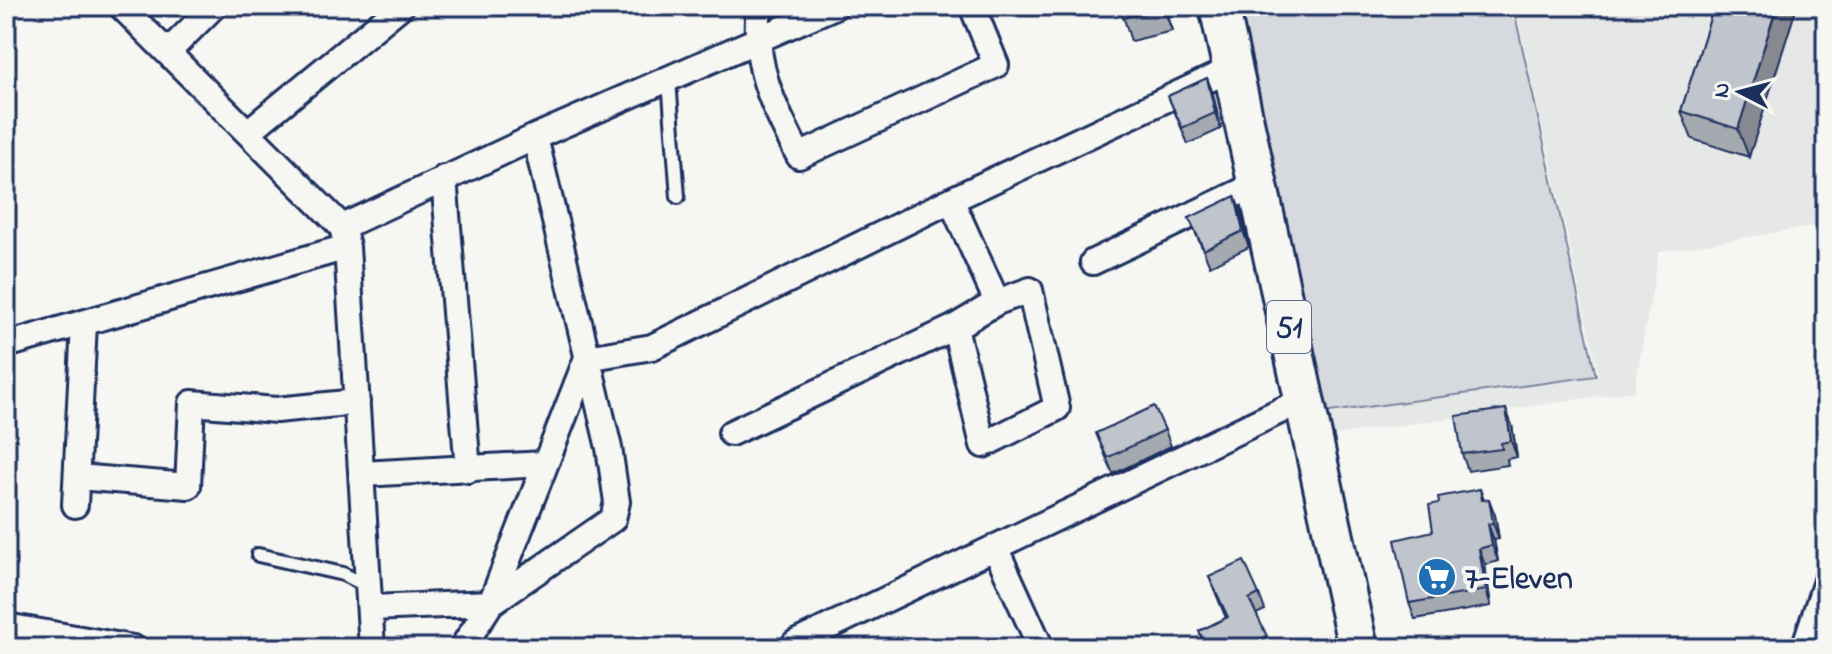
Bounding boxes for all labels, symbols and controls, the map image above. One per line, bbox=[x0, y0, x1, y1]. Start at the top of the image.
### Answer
north arrow bbox=[1700, 52, 1780, 132]
text: N bbox=[1706, 81, 1740, 99]
road number: 51 bbox=[1267, 301, 1311, 353]
supermarket icon: 7-Eleven bbox=[1416, 556, 1458, 598]
place label: 7-Eleven bbox=[1465, 557, 1573, 604]

